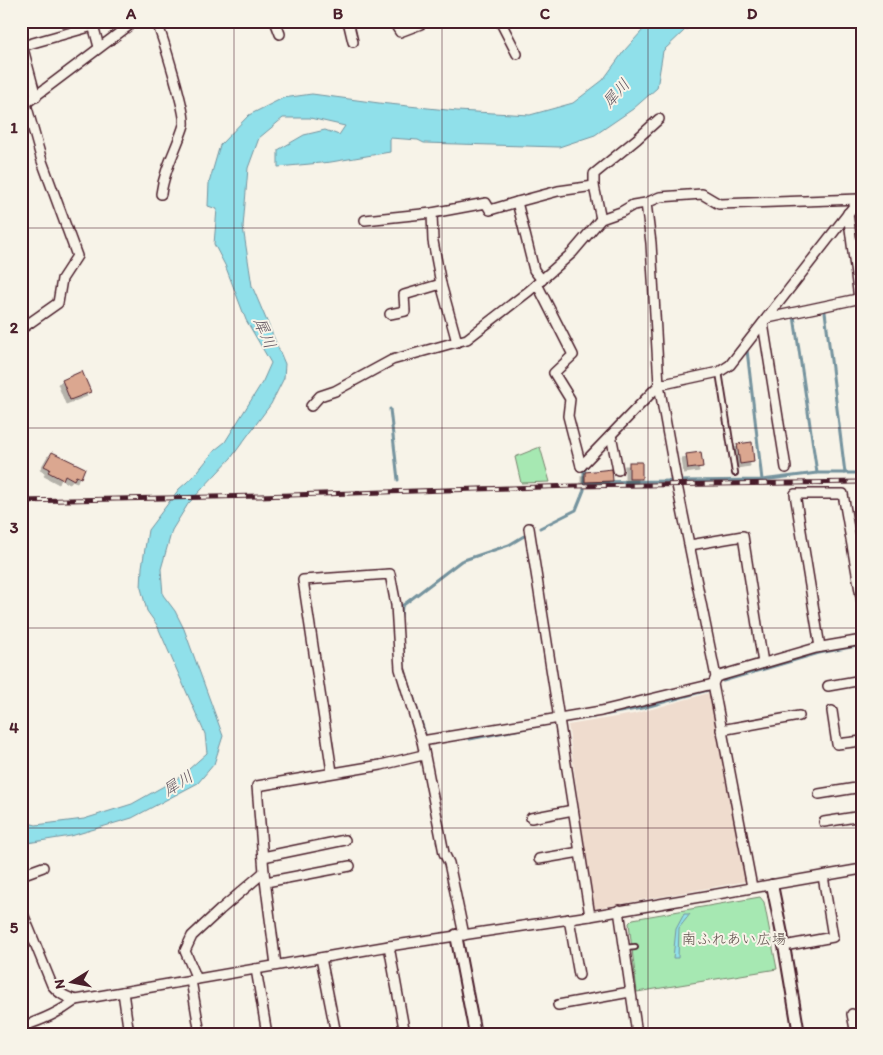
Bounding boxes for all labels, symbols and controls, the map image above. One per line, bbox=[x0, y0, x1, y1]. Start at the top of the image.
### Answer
text: A bbox=[125, 4, 137, 23]
text: B bbox=[333, 4, 344, 23]
text: C bbox=[540, 4, 551, 23]
text: D bbox=[747, 4, 758, 23]
water label: 犀川 bbox=[598, 75, 634, 111]
text: 1 bbox=[10, 118, 18, 137]
water label: 犀川 bbox=[250, 315, 280, 351]
text: 2 bbox=[10, 318, 19, 337]
text: 3 bbox=[10, 518, 19, 537]
text: 4 bbox=[9, 718, 19, 737]
water label: 犀川 bbox=[159, 766, 197, 800]
text: 5 bbox=[10, 918, 19, 937]
park label: 南ふれあい広場 bbox=[681, 930, 787, 948]
north arrow bbox=[48, 958, 98, 1008]
text: N bbox=[50, 978, 69, 990]

